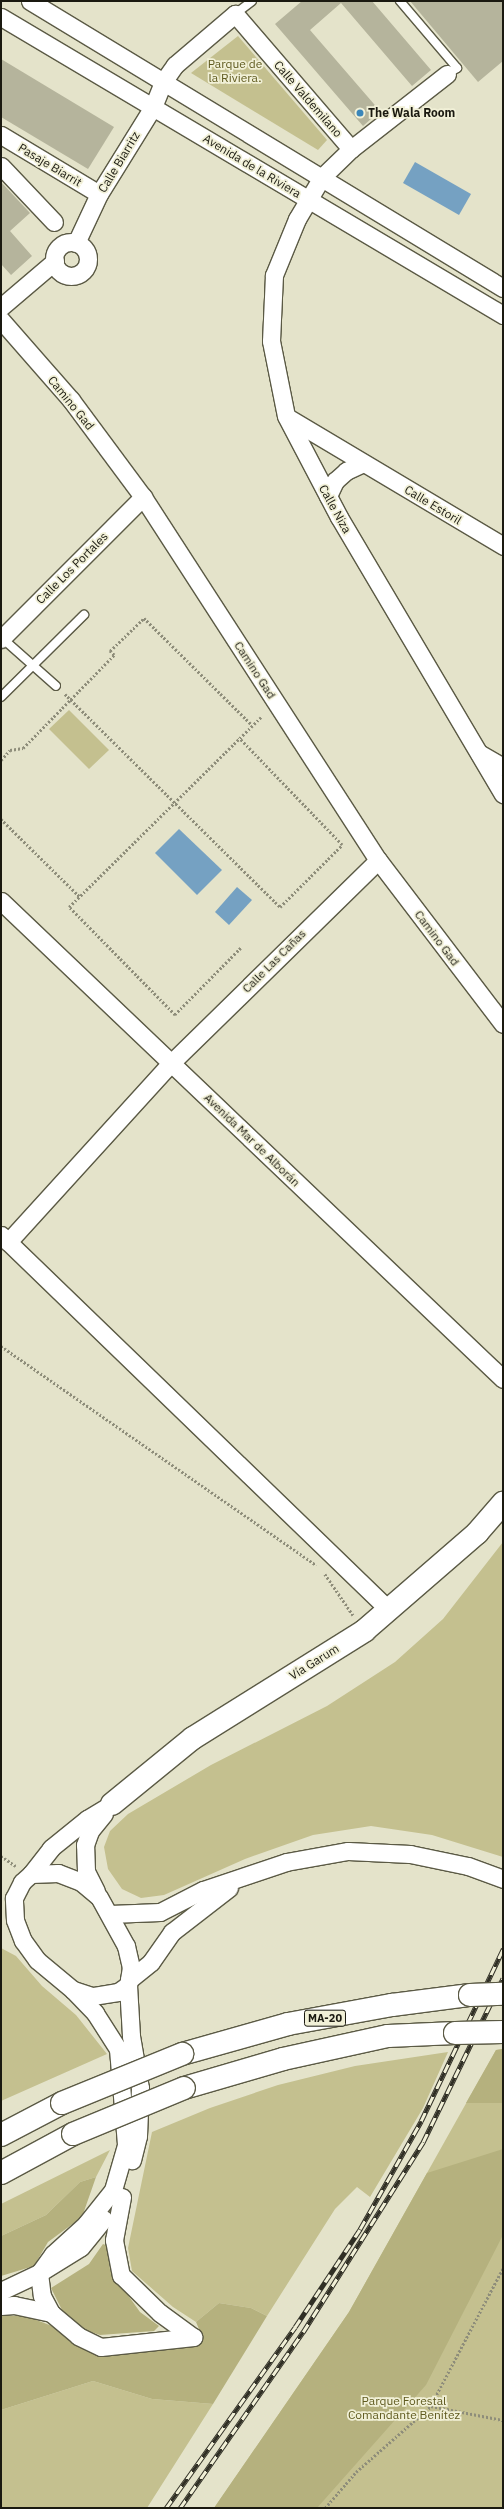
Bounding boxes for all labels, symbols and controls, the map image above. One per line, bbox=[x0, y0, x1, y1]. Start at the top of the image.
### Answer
park label: Parque de la Riviera. bbox=[208, 57, 262, 85]
street label: Calle Valdemilano bbox=[271, 58, 345, 140]
place label: The Wala Room bbox=[368, 106, 455, 120]
marker: The Wala Room bbox=[355, 108, 365, 118]
street label: Calle Biarritz bbox=[95, 129, 143, 195]
street label: Avenida de la Riviera bbox=[200, 131, 304, 201]
street label: Pasaje Biarrit bbox=[16, 140, 84, 190]
street label: Camino Gad bbox=[45, 373, 97, 433]
street label: Calle Niza bbox=[316, 482, 354, 536]
street label: Calle Estoril bbox=[402, 482, 464, 528]
street label: Calle Los Portales bbox=[33, 529, 111, 607]
street label: Camino Gad bbox=[231, 639, 279, 701]
street label: Camino Gad bbox=[412, 908, 462, 968]
street label: Calle Las Cañas bbox=[239, 926, 309, 996]
street label: Avenida Mar de Alborán bbox=[201, 1090, 303, 1190]
street label: Vía Garum bbox=[286, 1641, 342, 1683]
road number: MA-20 bbox=[303, 2009, 347, 2027]
park label: Parque Forestal Comandante Benítez bbox=[348, 2394, 460, 2422]

